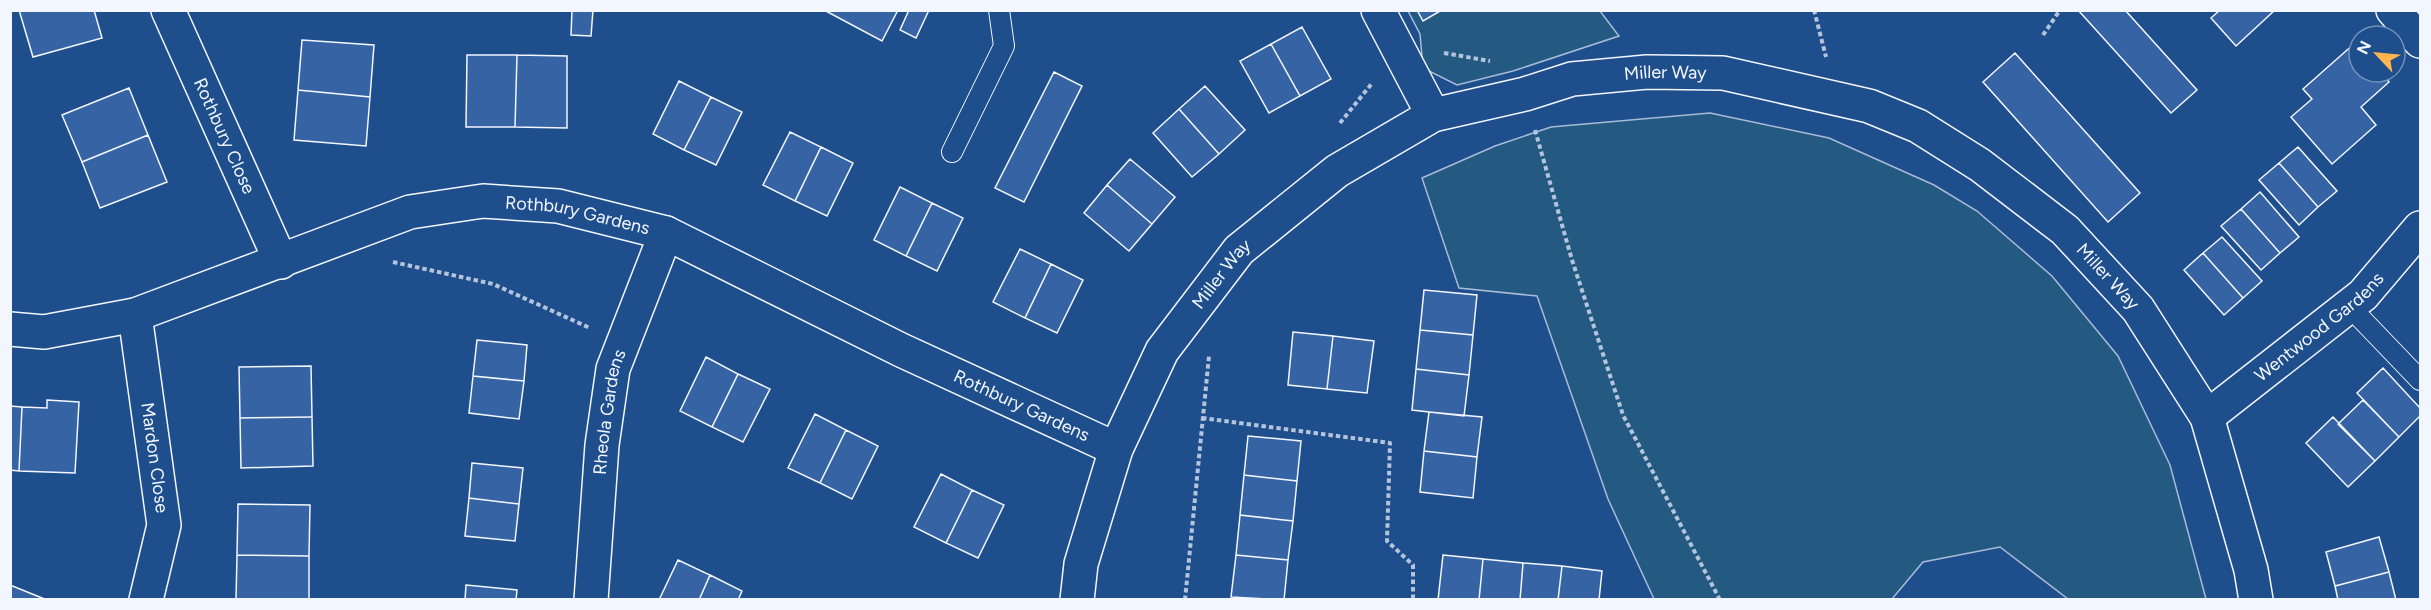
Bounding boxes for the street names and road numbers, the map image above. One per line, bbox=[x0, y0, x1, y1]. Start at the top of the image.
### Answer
street label: Miller Way bbox=[1623, 61, 1707, 85]
street label: Rothbury Close bbox=[189, 74, 260, 198]
street label: Rothbury Gardens bbox=[505, 192, 652, 240]
street label: Miller Way bbox=[1187, 234, 1255, 313]
street label: Miller Way bbox=[2072, 239, 2145, 315]
street label: Wentwood Gardens bbox=[2250, 268, 2388, 387]
street label: Rheola Gardens bbox=[589, 346, 631, 476]
street label: Rothbury Gardens bbox=[950, 365, 1093, 446]
street label: Mardon Close bbox=[136, 401, 173, 515]

